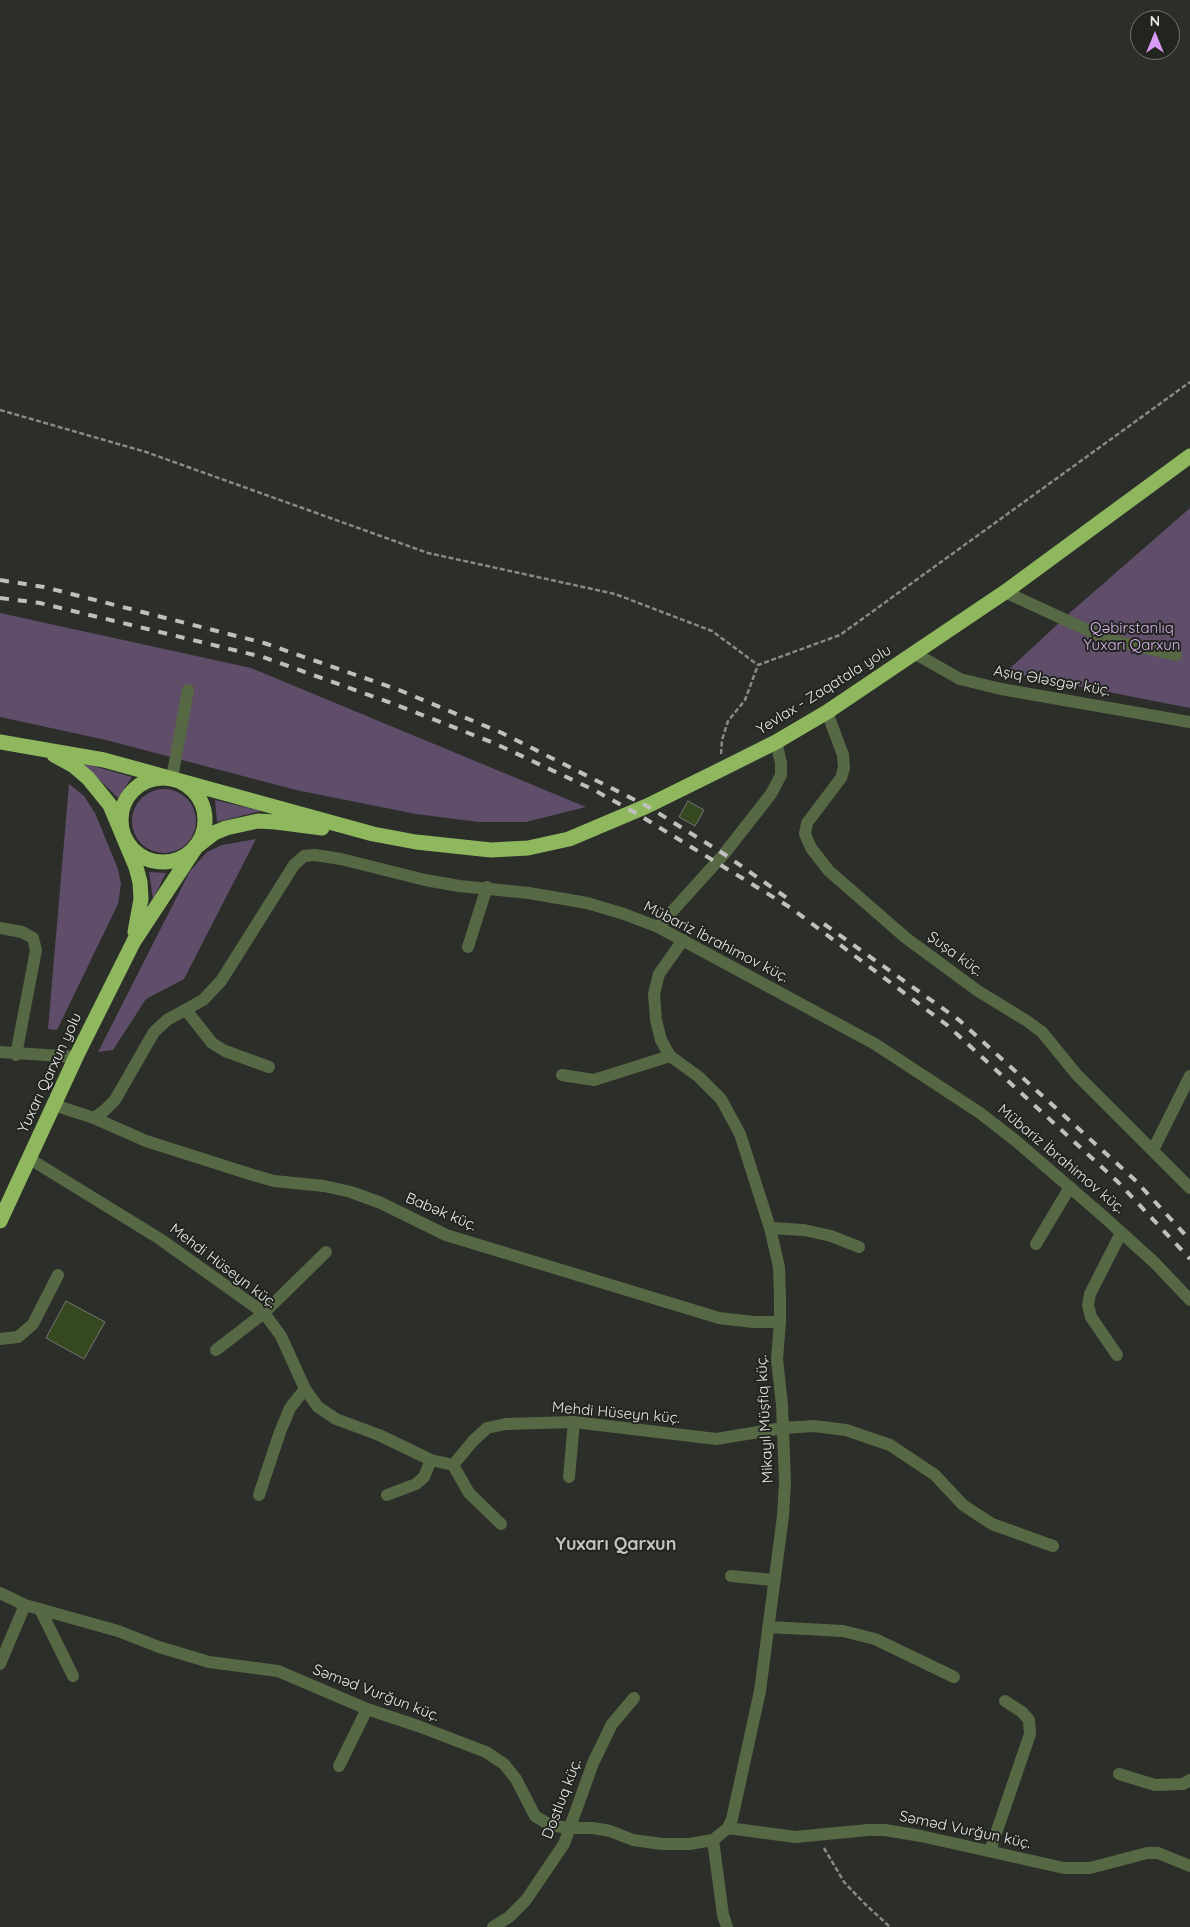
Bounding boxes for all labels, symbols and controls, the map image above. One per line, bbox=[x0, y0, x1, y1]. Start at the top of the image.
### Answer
north arrow bbox=[1130, 10, 1180, 60]
text: N bbox=[1150, 12, 1160, 30]
park label: Qəbirstanlıq Yuxarı Qarxun bbox=[1084, 619, 1180, 654]
street label: Yevlax - Zaqatala yolu bbox=[753, 641, 895, 739]
street label: Aşıq Ələsgər küç. bbox=[992, 662, 1112, 700]
street label: Mübariz İbrahimov küç. bbox=[640, 898, 792, 986]
street label: Şuşa küç. bbox=[924, 928, 986, 980]
street label: Yuxarı Qarxun yolu bbox=[14, 1010, 86, 1136]
street label: Mübariz İbrahimov küç. bbox=[994, 1101, 1128, 1217]
street label: Babək küç. bbox=[403, 1189, 479, 1235]
street label: Mehdi Hüseyn küç. bbox=[166, 1220, 280, 1312]
street label: Mikayıl Müşfiq küç. bbox=[753, 1354, 777, 1484]
street label: Mehdi Hüseyn küç. bbox=[551, 1398, 681, 1428]
district label: Yuxarı Qarxun bbox=[556, 1534, 676, 1556]
street label: Səməd Vurğun küç. bbox=[310, 1661, 442, 1725]
street label: Dostluq küç. bbox=[539, 1756, 585, 1842]
street label: Səməd Vurğun küç. bbox=[898, 1807, 1032, 1853]

